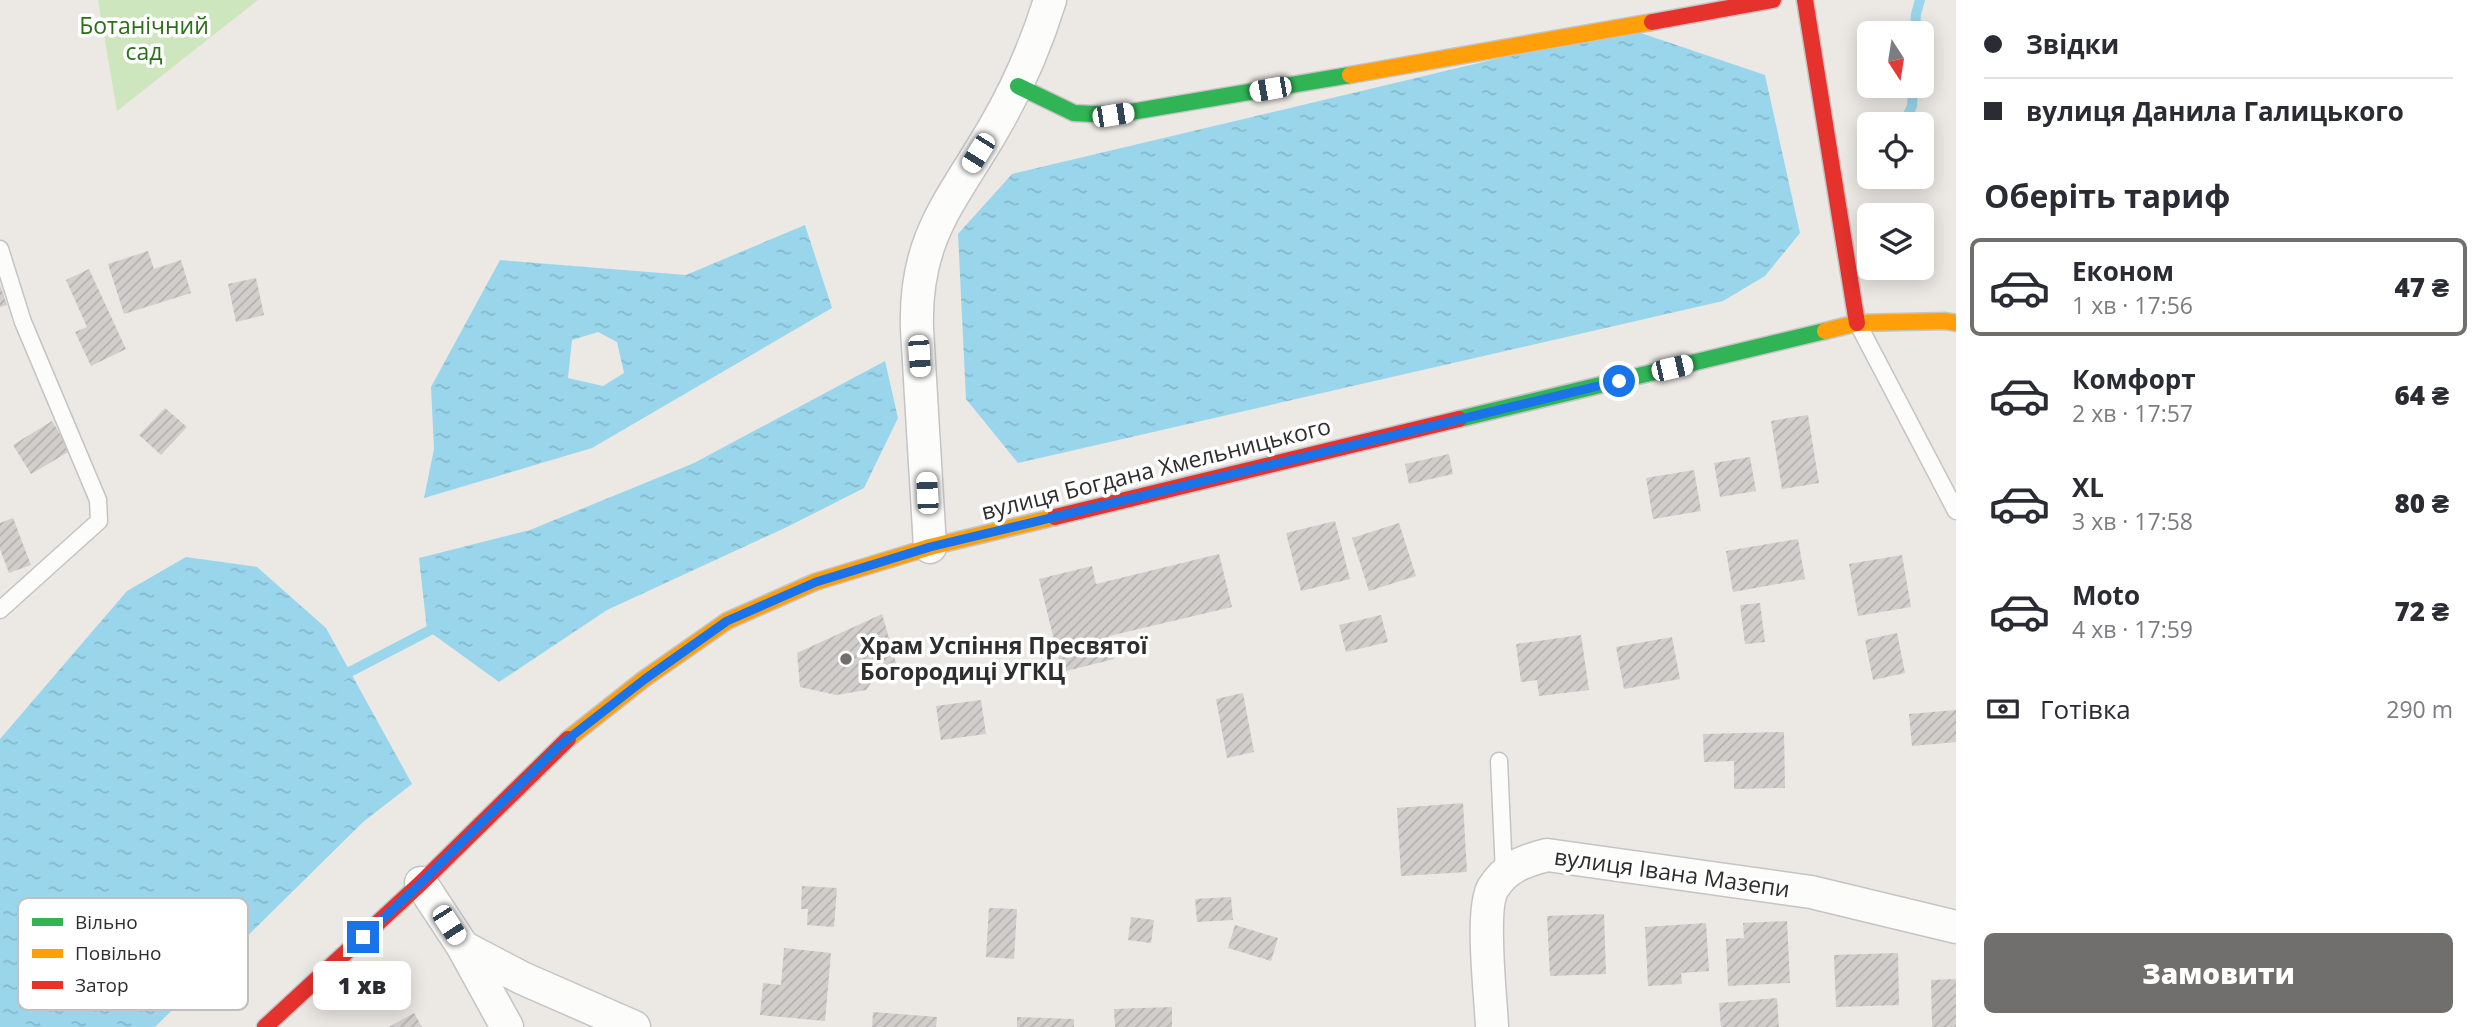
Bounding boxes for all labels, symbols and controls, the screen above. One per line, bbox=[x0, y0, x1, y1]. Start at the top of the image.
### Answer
park label: Ботанічний сад bbox=[79, 9, 209, 67]
north arrow bbox=[1857, 21, 1934, 98]
map controls bbox=[1857, 21, 1934, 280]
text: Звідки bbox=[2026, 26, 2119, 62]
car bbox=[1248, 75, 1293, 103]
text: вулиця Данила Галицького bbox=[2026, 93, 2404, 129]
car bbox=[1091, 101, 1136, 129]
button: locate bbox=[1857, 112, 1934, 189]
car bbox=[958, 130, 999, 176]
text: Оберіть тариф bbox=[1984, 174, 2230, 217]
button: layers bbox=[1857, 203, 1934, 280]
text: Економ bbox=[2072, 253, 2174, 289]
icon: car bbox=[1988, 256, 2051, 319]
text: 47 ₴ bbox=[2394, 269, 2449, 305]
text: 1 хв · 17:56 bbox=[2072, 289, 2193, 321]
car bbox=[908, 334, 931, 378]
car bbox=[1650, 353, 1695, 383]
text: Комфорт bbox=[2072, 361, 2196, 397]
icon: car bbox=[1988, 364, 2051, 427]
route start bbox=[1603, 365, 1635, 397]
text: 64 ₴ bbox=[2394, 377, 2449, 413]
text: 2 хв · 17:57 bbox=[2072, 397, 2193, 429]
street label: вулиця Богдана Хмельницького bbox=[978, 409, 1334, 527]
text: XL bbox=[2072, 469, 2104, 505]
car bbox=[916, 471, 939, 515]
icon: car bbox=[1988, 472, 2051, 535]
text: 80 ₴ bbox=[2394, 485, 2449, 521]
text: 3 хв · 17:58 bbox=[2072, 505, 2193, 537]
text: Moto bbox=[2072, 577, 2140, 613]
icon: car bbox=[1988, 580, 2051, 643]
text: 72 ₴ bbox=[2394, 593, 2449, 629]
text: 4 хв · 17:59 bbox=[2072, 613, 2193, 645]
place label: Храм Успіння Пресвятої Богородиці УГКЦ bbox=[860, 629, 1149, 687]
marker: Храм Успіння Пресвятої Богородиці УГКЦ bbox=[838, 651, 854, 667]
icon: cash bbox=[1984, 690, 2022, 728]
text: Готівка bbox=[2040, 691, 2131, 727]
text: 290 m bbox=[2386, 693, 2453, 725]
street label: вулиця Івана Мазепи bbox=[1552, 840, 1792, 904]
legend bbox=[18, 898, 248, 1010]
car bbox=[429, 902, 470, 948]
text: Вільно bbox=[75, 909, 138, 935]
route end bbox=[347, 921, 379, 953]
button: Замовити bbox=[1984, 933, 2453, 1013]
text: Повільно bbox=[75, 940, 162, 966]
callout: 1 хв bbox=[314, 962, 412, 1010]
text: 1 хв bbox=[338, 969, 386, 1001]
text: Затор bbox=[75, 972, 129, 998]

